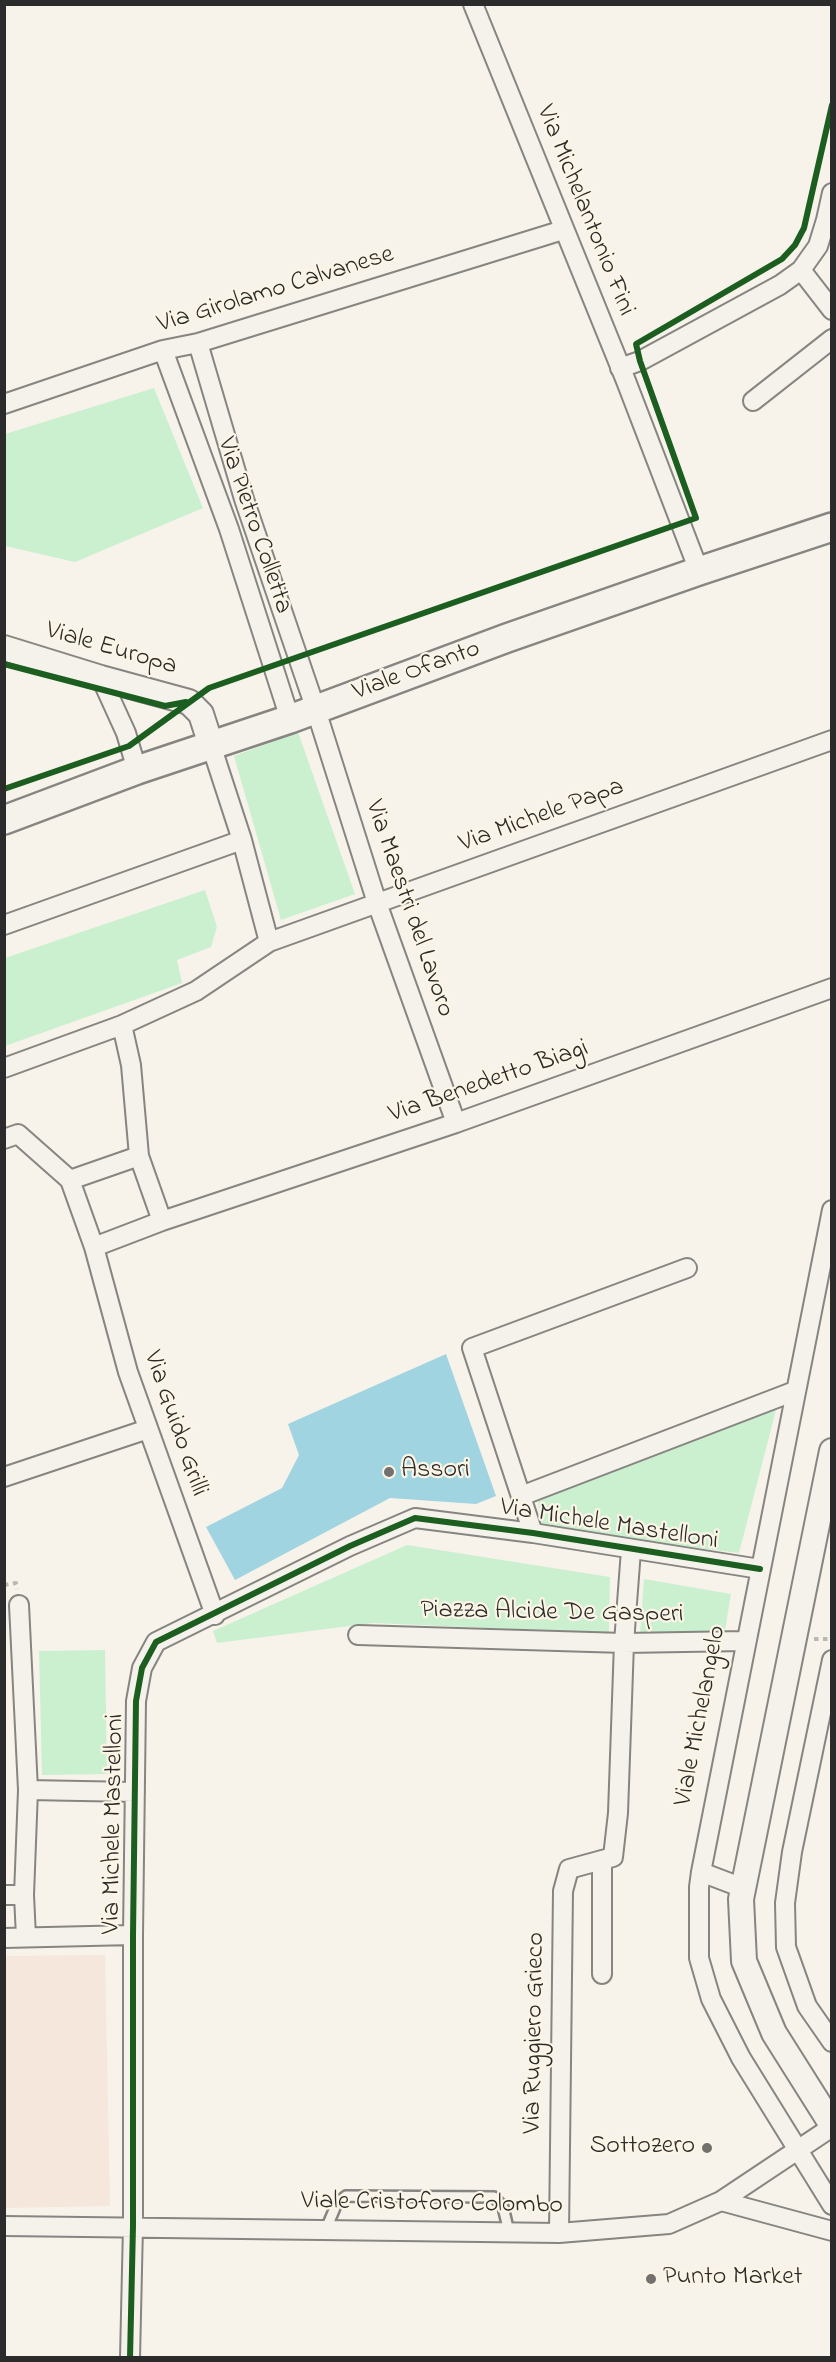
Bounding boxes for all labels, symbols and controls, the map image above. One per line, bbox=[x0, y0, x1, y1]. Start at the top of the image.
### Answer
street label: Via Michelantonio Fini bbox=[527, 101, 641, 321]
street label: Via Girolamo Calvanese bbox=[154, 240, 398, 342]
street label: Via Pietro Colletta bbox=[208, 434, 298, 618]
street label: Viale Europa bbox=[42, 616, 180, 684]
street label: Viale Ofanto bbox=[349, 635, 485, 709]
street label: Via Michele Papa bbox=[455, 773, 629, 861]
street label: Via Maestri del Lavoro bbox=[356, 796, 460, 1022]
street label: Via Benedetto Biagi bbox=[385, 1034, 593, 1132]
street label: Via Guido Grilli bbox=[135, 1347, 213, 1501]
place label: Assori bbox=[401, 1456, 470, 1488]
marker: Assori bbox=[382, 1465, 396, 1479]
street label: Via Michele Mastelloni bbox=[498, 1493, 720, 1559]
street label: Piazza Alcide De Gasperi bbox=[420, 1596, 684, 1632]
street label: Viale Michelangelo bbox=[669, 1623, 735, 1809]
street label: Via Michele Mastelloni bbox=[97, 1714, 133, 1934]
street label: Via Ruggiero Grieco bbox=[519, 1932, 553, 2134]
place label: Sottozero bbox=[590, 2132, 695, 2164]
marker: Sottozero bbox=[700, 2141, 714, 2155]
street label: Viale Cristoforo Colombo bbox=[301, 2187, 563, 2223]
place label: Punto Market bbox=[663, 2263, 803, 2295]
marker: Punto Market bbox=[644, 2272, 658, 2286]

